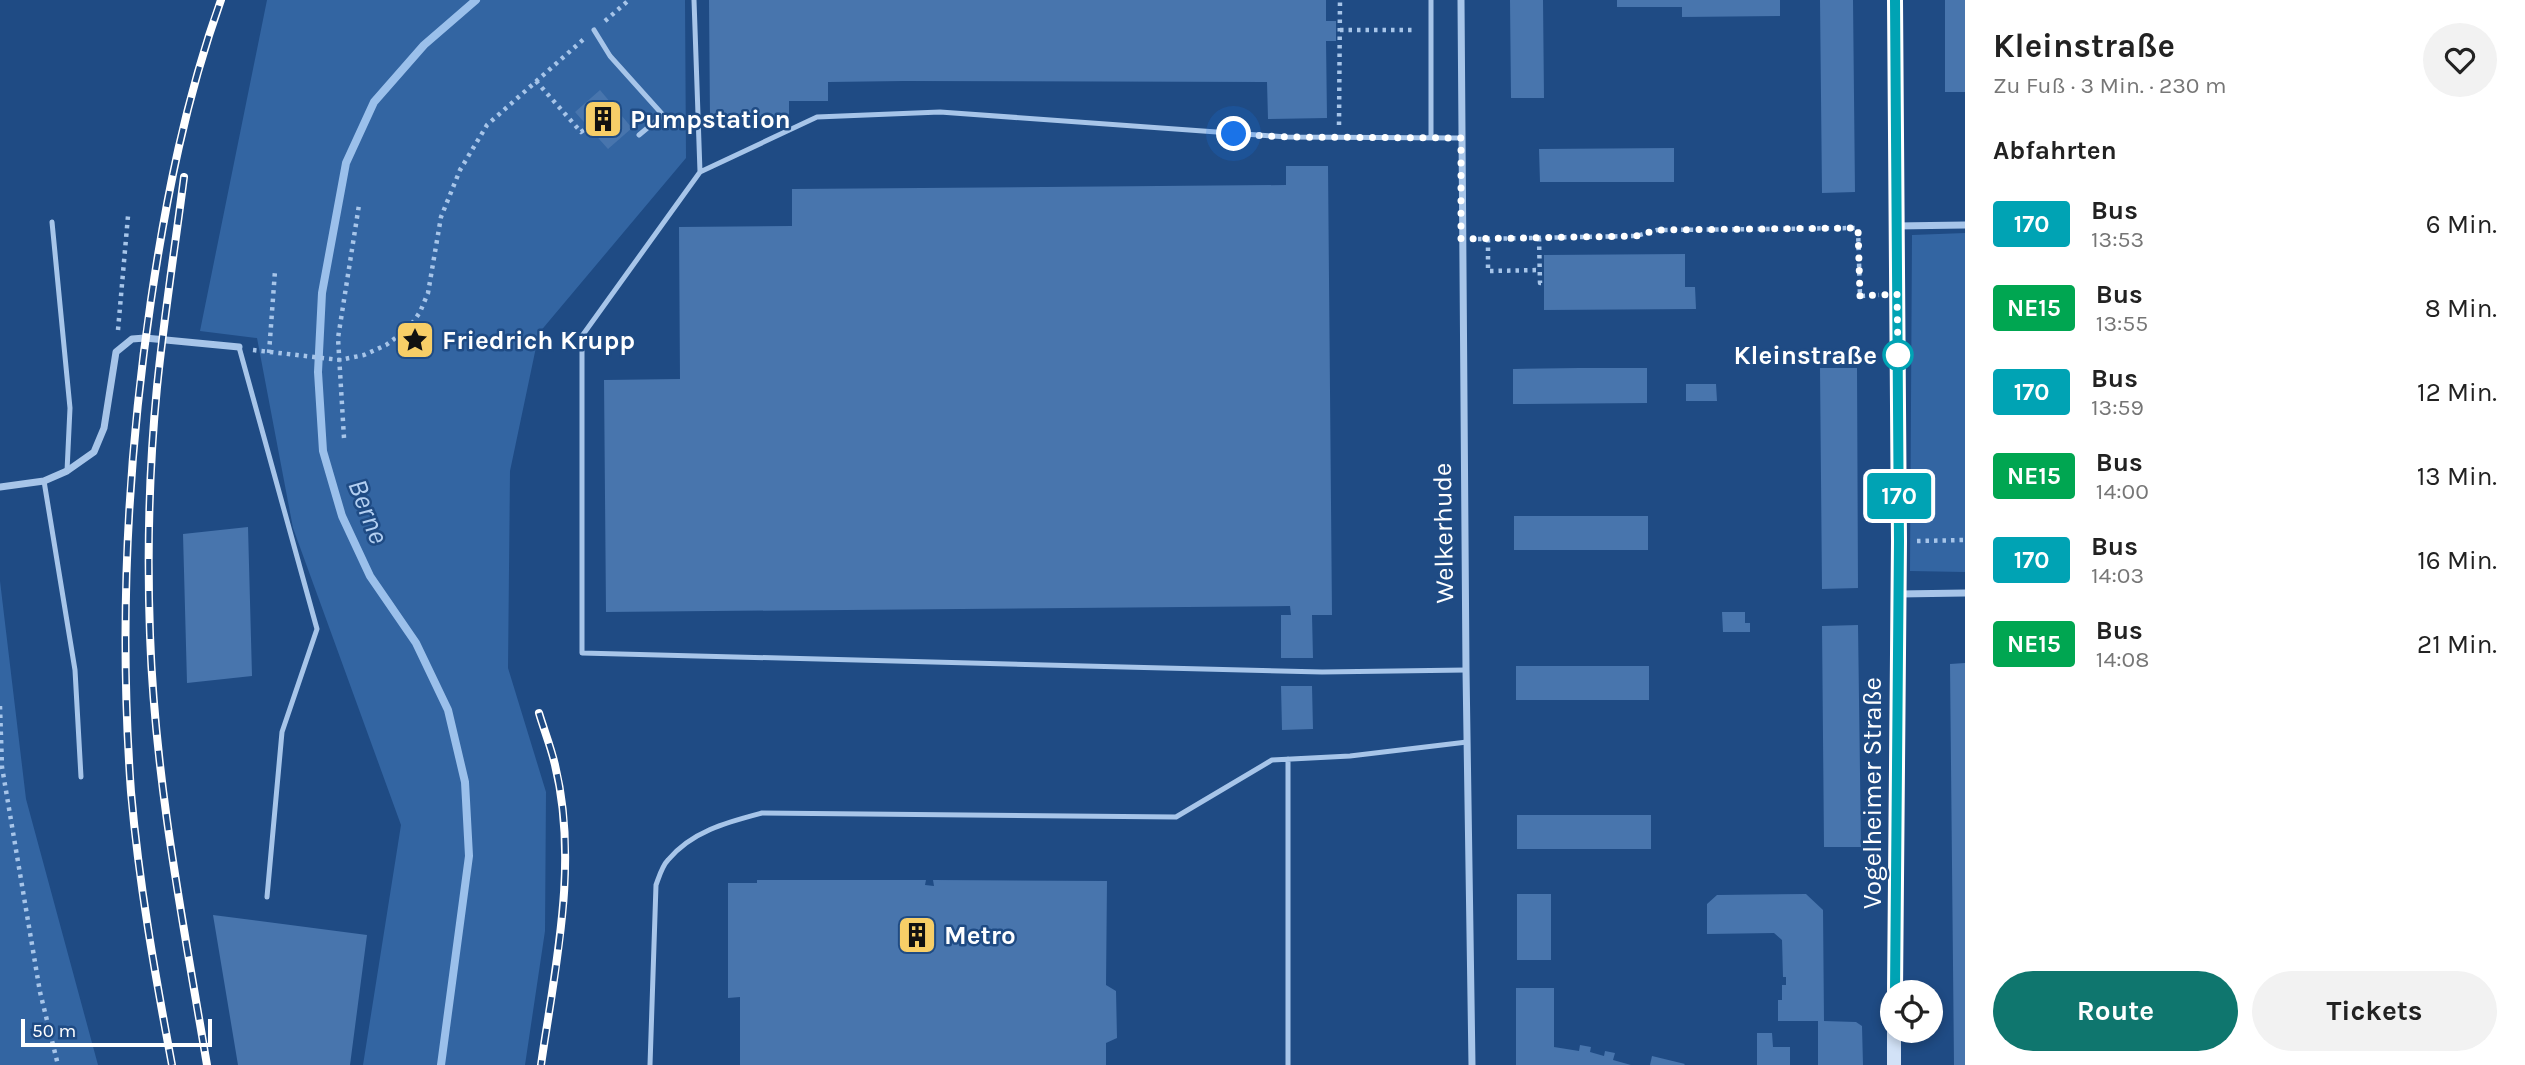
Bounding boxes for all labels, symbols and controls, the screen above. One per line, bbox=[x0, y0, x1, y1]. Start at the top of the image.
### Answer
button: heart bbox=[2423, 23, 2497, 97]
text: Kleinstraße bbox=[1993, 27, 2175, 65]
text: Zu Fuß · 3 Min. · 230 m bbox=[1993, 72, 2227, 99]
building icon: Pumpstation bbox=[582, 98, 624, 140]
place label: Pumpstation bbox=[630, 104, 791, 135]
your location bbox=[1216, 116, 1251, 151]
text: Abfahrten bbox=[1993, 135, 2117, 166]
text: Bus bbox=[2091, 195, 2138, 226]
text: 6 Min. bbox=[2426, 209, 2497, 240]
text: 170 bbox=[2014, 210, 2049, 238]
text: 13:53 bbox=[2091, 226, 2144, 253]
text: Bus bbox=[2096, 279, 2143, 310]
text: 8 Min. bbox=[2425, 293, 2497, 324]
text: NE15 bbox=[2007, 294, 2061, 322]
text: 13:55 bbox=[2096, 310, 2148, 337]
place icon: Friedrich Krupp bbox=[394, 319, 436, 361]
place label: Friedrich Krupp bbox=[442, 325, 635, 356]
place label: Kleinstraße bbox=[1734, 340, 1877, 371]
marker: Kleinstraße bbox=[1883, 340, 1913, 370]
text: Bus bbox=[2091, 363, 2138, 394]
text: 12 Min. bbox=[2417, 377, 2497, 408]
text: 170 bbox=[2014, 378, 2049, 406]
text: 13:59 bbox=[2091, 394, 2144, 421]
text: Bus bbox=[2096, 447, 2143, 478]
text: 13 Min. bbox=[2417, 461, 2497, 492]
street label: Welkerhude bbox=[1427, 462, 1460, 604]
text: NE15 bbox=[2007, 462, 2061, 490]
line badge: 170 bbox=[1859, 473, 1939, 519]
water label: Berne bbox=[341, 474, 396, 548]
text: 14:00 bbox=[2096, 478, 2149, 505]
text: 170 bbox=[1881, 482, 1917, 510]
text: Bus bbox=[2091, 531, 2138, 562]
text: 16 Min. bbox=[2417, 545, 2497, 576]
text: 170 bbox=[2014, 546, 2049, 574]
text: 14:03 bbox=[2091, 562, 2144, 589]
text: Bus bbox=[2096, 615, 2143, 646]
text: 21 Min. bbox=[2417, 629, 2497, 660]
text: NE15 bbox=[2007, 630, 2061, 658]
text: 14:08 bbox=[2096, 646, 2149, 673]
street label: Vogelheimer Straße bbox=[1857, 677, 1888, 909]
building icon: Metro bbox=[896, 914, 938, 956]
place label: Metro bbox=[944, 920, 1016, 951]
button: Route bbox=[1993, 971, 2238, 1051]
button: Tickets bbox=[2252, 971, 2497, 1051]
map controls bbox=[1880, 980, 1943, 1043]
button: locate bbox=[1880, 980, 1943, 1043]
scale bar bbox=[21, 1016, 212, 1048]
text: 50 m bbox=[32, 1020, 76, 1042]

